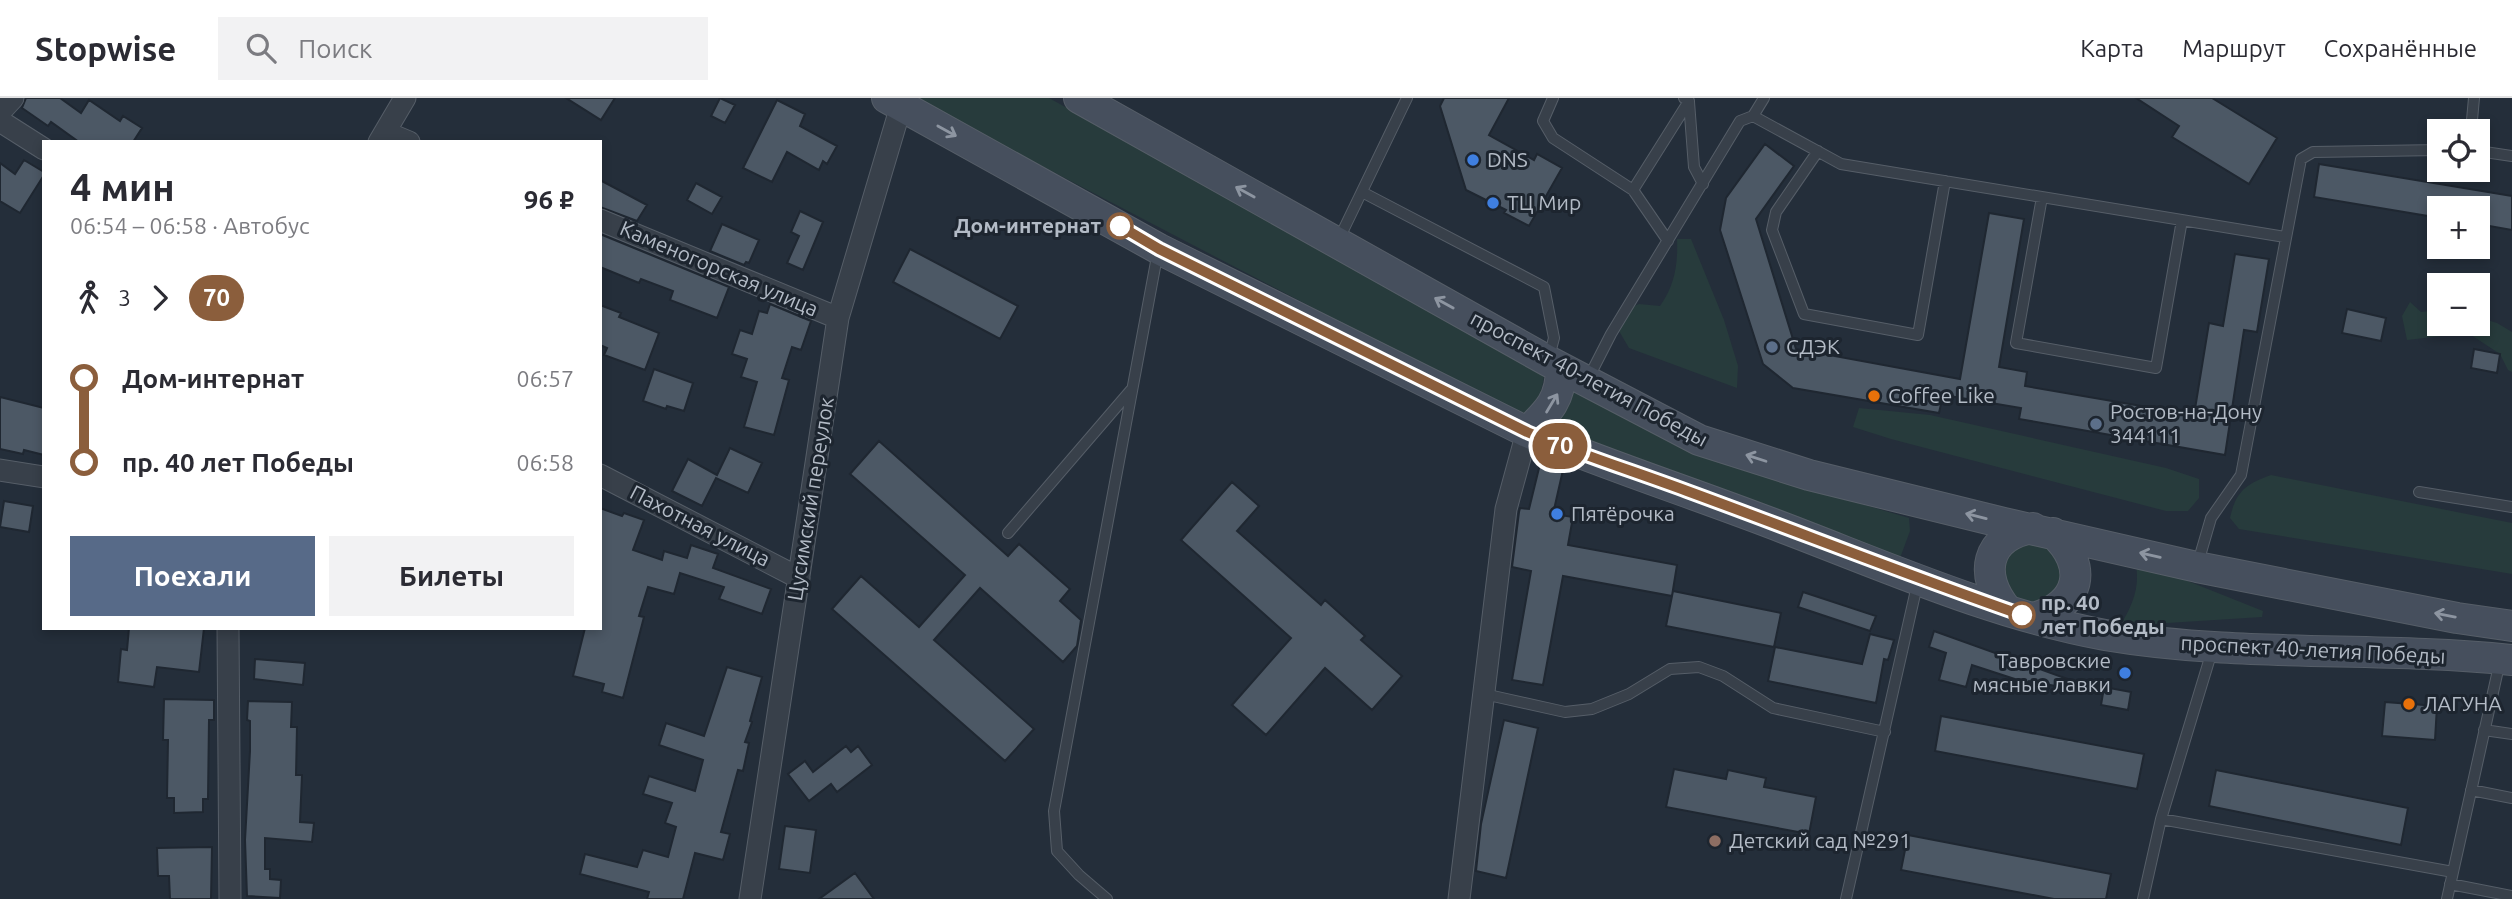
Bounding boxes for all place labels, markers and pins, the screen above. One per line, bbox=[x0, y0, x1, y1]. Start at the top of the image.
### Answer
place label: DNS bbox=[1487, 147, 1528, 171]
marker: DNS bbox=[1465, 152, 1481, 168]
place label: ТЦ Мир bbox=[1507, 190, 1581, 214]
marker: ТЦ Мир bbox=[1485, 195, 1501, 211]
place label: Дом-интернат bbox=[954, 213, 1101, 237]
marker: Дом-интернат bbox=[1107, 213, 1133, 239]
place label: СДЭК bbox=[1786, 334, 1840, 358]
marker: СДЭК bbox=[1764, 339, 1780, 355]
place label: Coffee Like bbox=[1888, 383, 1995, 407]
marker: Coffee Like bbox=[1866, 388, 1882, 404]
place label: Ростов-на-Дону 344111 bbox=[2110, 399, 2262, 447]
marker: Ростов-на-Дону 344111 bbox=[2088, 416, 2104, 432]
place label: Пятёрочка bbox=[1571, 501, 1675, 525]
marker: Пятёрочка bbox=[1549, 506, 1565, 522]
place label: пр. 40 лет Победы bbox=[2041, 590, 2165, 638]
marker: пр. 40 лет Победы bbox=[2009, 602, 2035, 628]
place label: Тавровские мясные лавки bbox=[1972, 648, 2111, 696]
marker: Тавровские мясные лавки bbox=[2117, 665, 2133, 681]
place label: ЛАГУНА bbox=[2423, 691, 2502, 715]
marker: ЛАГУНА bbox=[2401, 696, 2417, 712]
place label: Детский сад №291 bbox=[1729, 828, 1911, 852]
marker: Детский сад №291 bbox=[1707, 833, 1723, 849]

